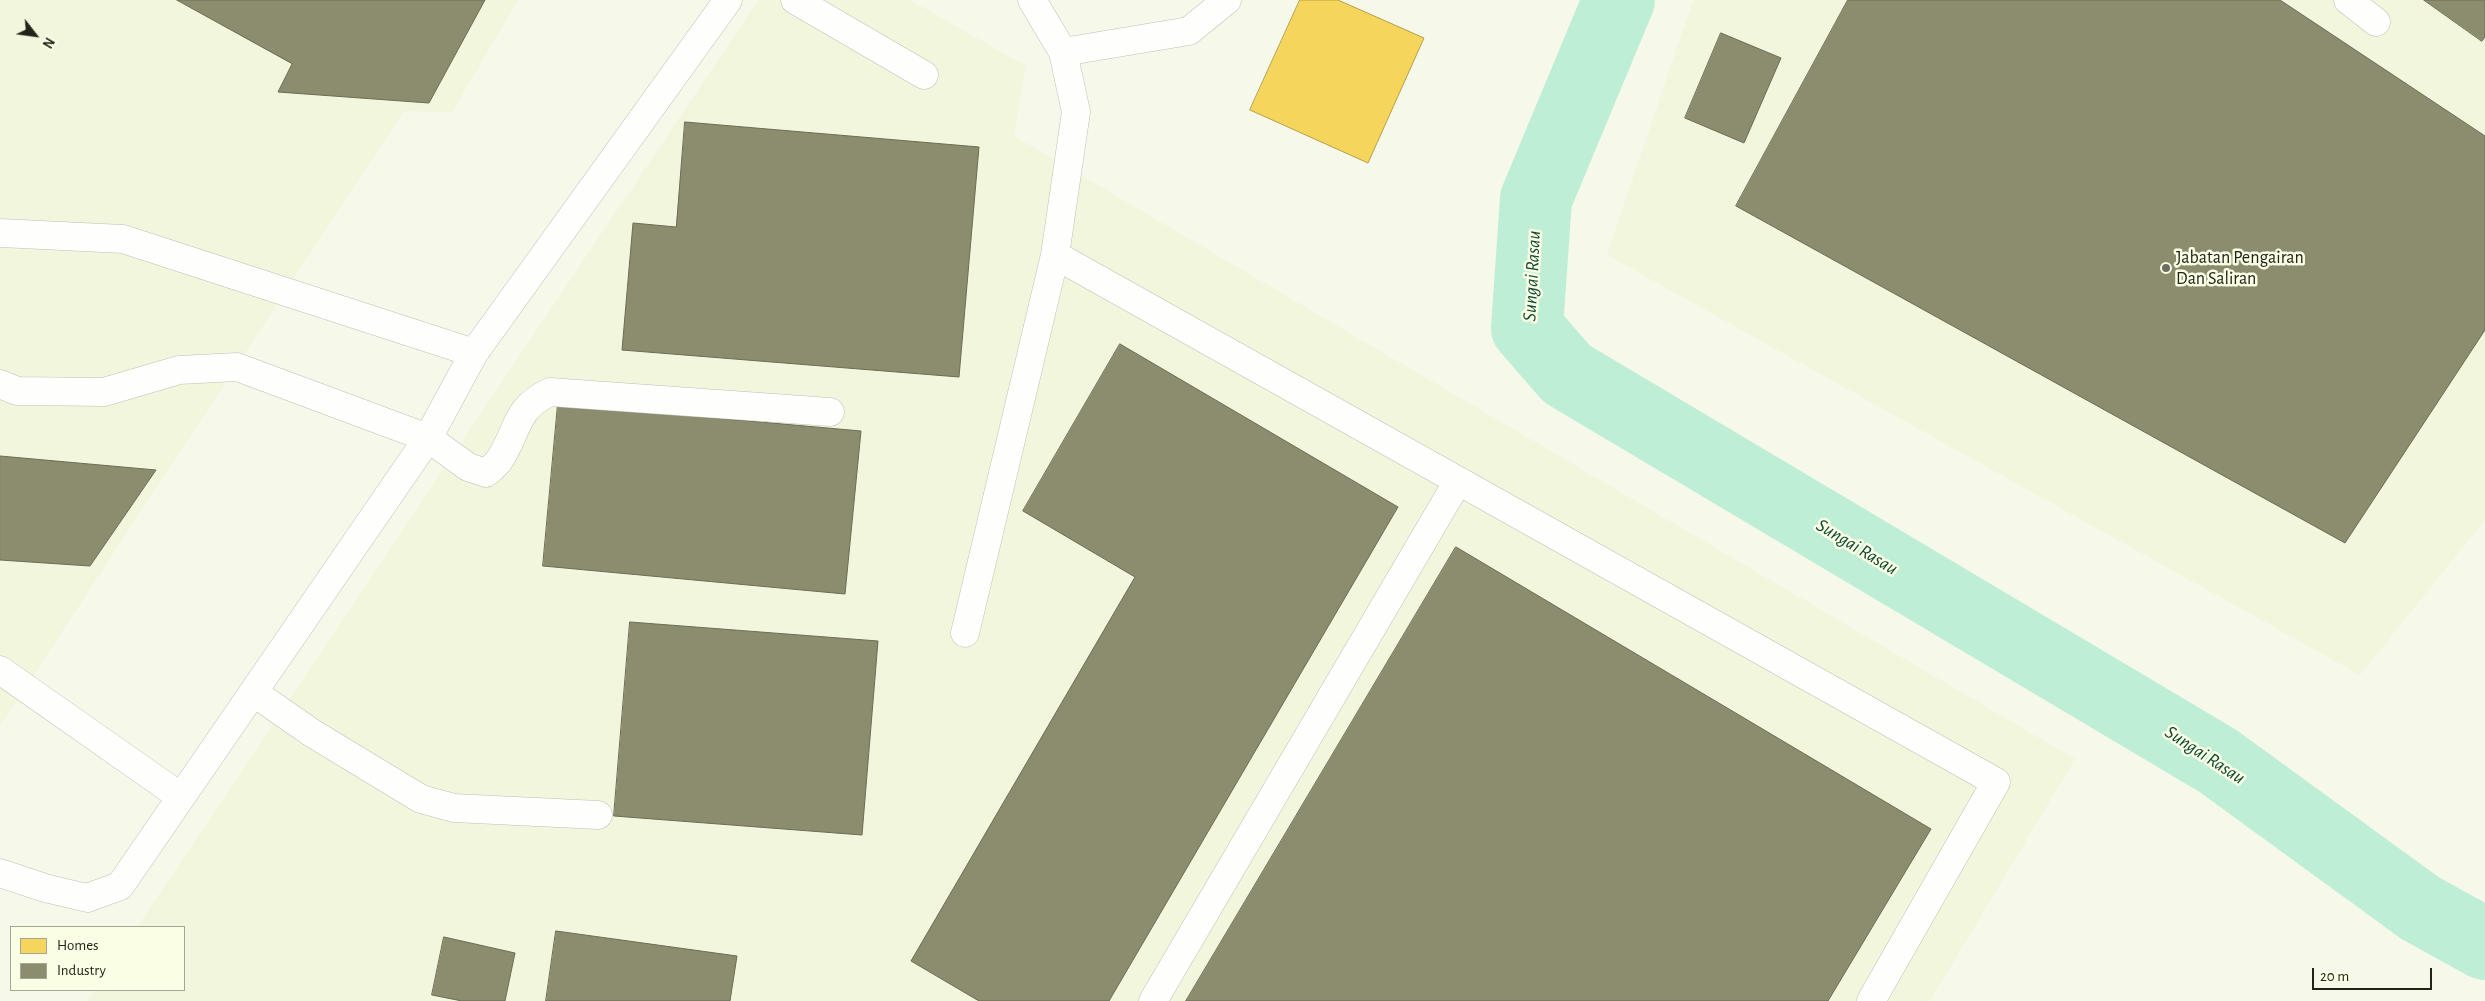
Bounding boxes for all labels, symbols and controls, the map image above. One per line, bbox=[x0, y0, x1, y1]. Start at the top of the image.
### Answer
north arrow bbox=[10, 10, 60, 60]
text: N bbox=[39, 35, 56, 50]
water label: Sungai Rasau bbox=[1518, 230, 1546, 322]
place label: Jabatan Pengairan Dan Saliran bbox=[2176, 247, 2304, 290]
marker: Jabatan Pengairan Dan Saliran bbox=[2160, 262, 2172, 274]
water label: Sungai Rasau bbox=[1812, 514, 1902, 580]
water label: Sungai Rasau bbox=[2161, 721, 2249, 789]
legend bbox=[10, 926, 185, 991]
text: Homes bbox=[57, 938, 99, 953]
scale bar bbox=[2315, 958, 2435, 990]
text: Industry bbox=[57, 963, 106, 978]
text: 20 m bbox=[2320, 969, 2349, 984]

